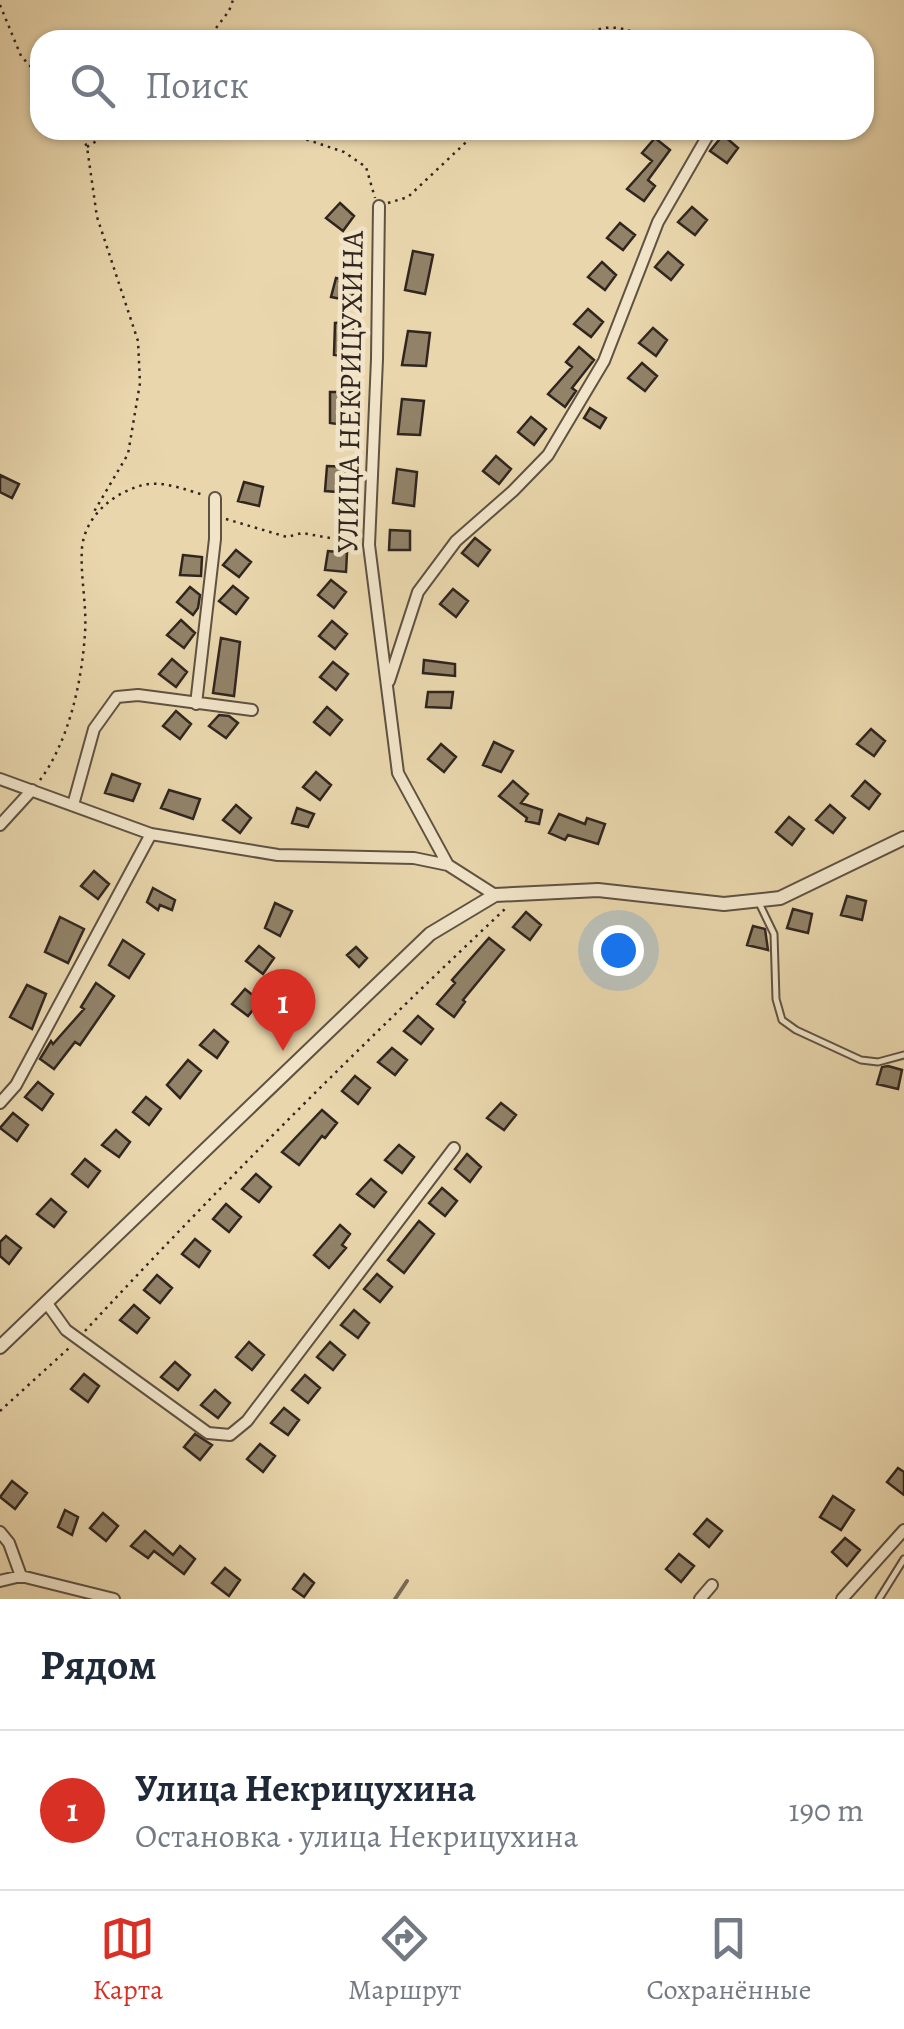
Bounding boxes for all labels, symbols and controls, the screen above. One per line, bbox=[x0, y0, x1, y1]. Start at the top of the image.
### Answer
search box bbox=[30, 30, 874, 140]
icon: search bbox=[65, 58, 120, 113]
text: Поиск bbox=[145, 59, 249, 111]
street label: УЛИЦА НЕКРИЦУХИНА bbox=[327, 230, 373, 554]
your location bbox=[593, 925, 644, 976]
pin: 1 bbox=[250, 968, 316, 1051]
text: Рядом bbox=[40, 1636, 157, 1693]
text: Улица Некрицухина bbox=[135, 1762, 476, 1814]
text: 1 bbox=[67, 1788, 78, 1832]
text: 190 m bbox=[788, 1788, 864, 1832]
text: Остановка · улица Некрицухина bbox=[135, 1814, 578, 1858]
tab: Карта bbox=[93, 1911, 163, 2009]
tab: Маршрут bbox=[348, 1911, 461, 2009]
tab: Сохранённые bbox=[646, 1911, 812, 2009]

